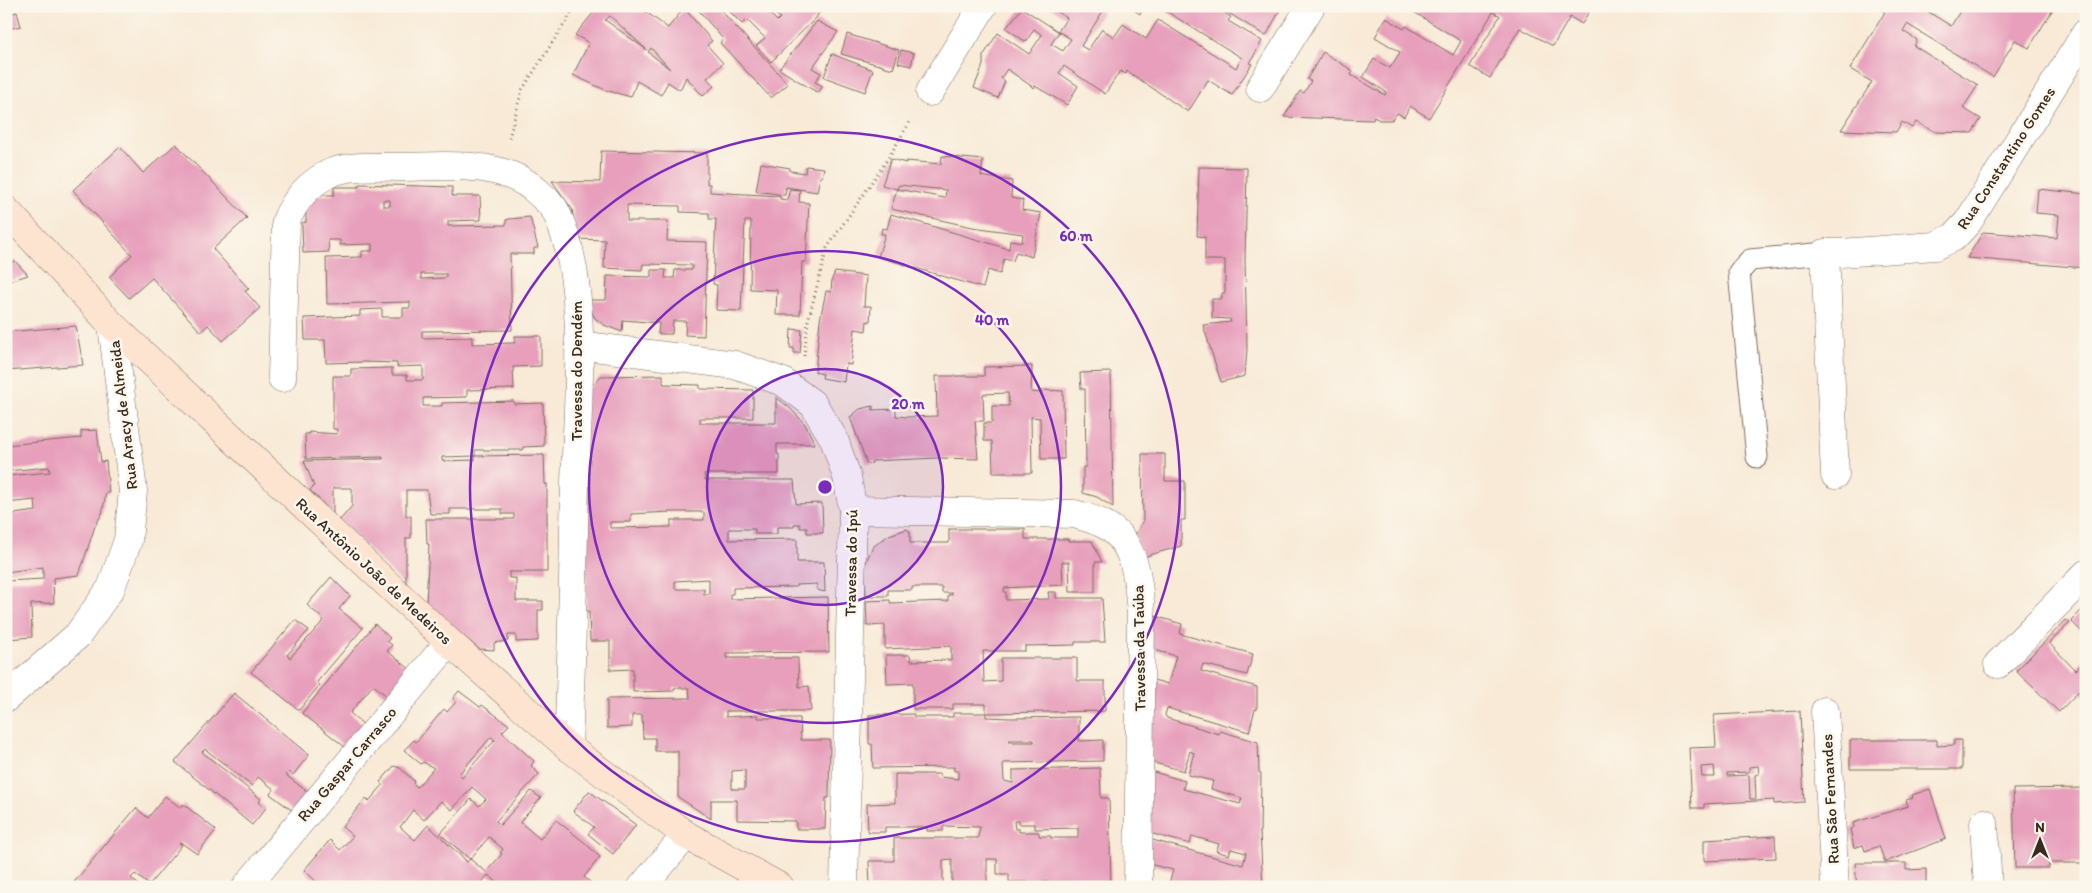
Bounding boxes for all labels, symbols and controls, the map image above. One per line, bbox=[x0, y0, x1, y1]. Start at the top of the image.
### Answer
street label: Rua Constantino Gomes bbox=[1953, 83, 2059, 233]
text: 60 m bbox=[1059, 227, 1093, 245]
street label: Travessa do Dendém bbox=[567, 301, 586, 441]
text: 40 m bbox=[975, 311, 1010, 329]
street label: Rua Aracy de Almeida bbox=[104, 339, 142, 491]
text: 20 m bbox=[891, 395, 925, 413]
centre of rings bbox=[816, 478, 834, 496]
street label: Rua Antônio João de Medeiros bbox=[292, 494, 456, 648]
street label: Travessa do Ipú bbox=[841, 509, 861, 617]
street label: Travessa da Taúba bbox=[1128, 584, 1150, 711]
street label: Rua Gaspar Carrasco bbox=[293, 703, 401, 825]
street label: Rua São Fernandes bbox=[1817, 733, 1843, 865]
north arrow bbox=[2014, 816, 2064, 866]
text: N bbox=[2035, 819, 2045, 836]

